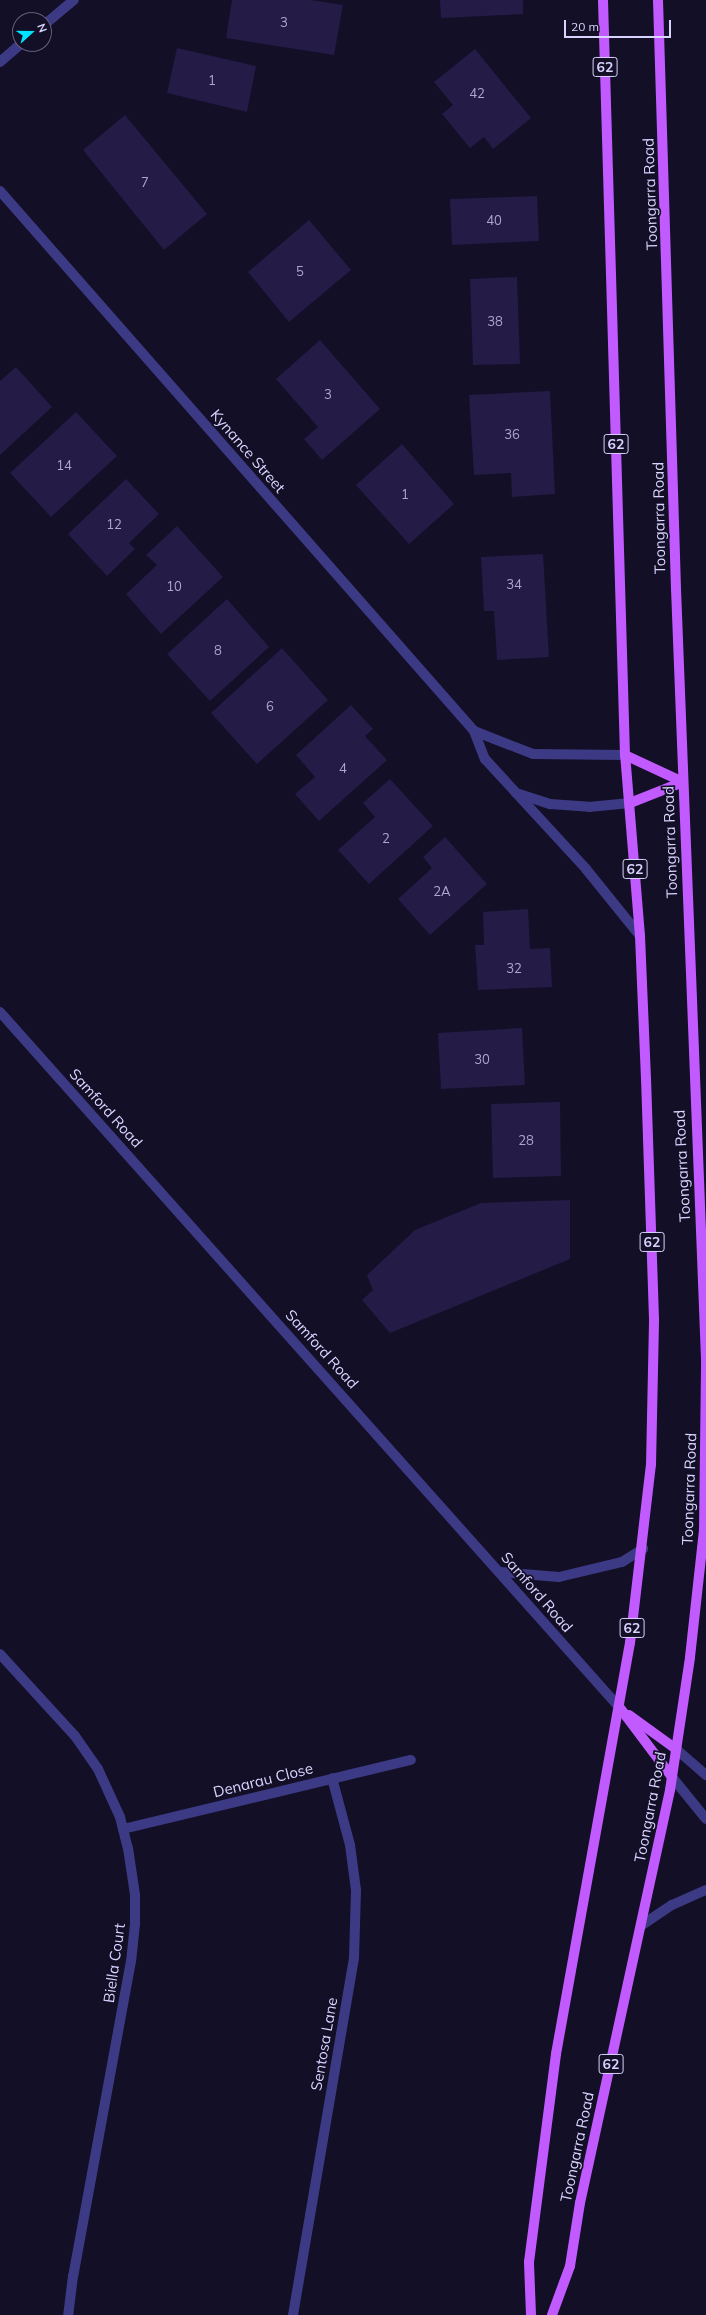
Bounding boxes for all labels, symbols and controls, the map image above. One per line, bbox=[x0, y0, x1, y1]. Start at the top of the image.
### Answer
north arrow bbox=[12, 12, 52, 52]
scale bar bbox=[566, 12, 673, 38]
house number: 3 bbox=[280, 14, 288, 30]
text: 20 m bbox=[571, 19, 599, 34]
text: N bbox=[34, 22, 50, 34]
road number: 62 bbox=[592, 55, 618, 79]
house number: 1 bbox=[208, 72, 216, 88]
house number: 42 bbox=[469, 85, 485, 101]
street label: Toongarra Road bbox=[639, 138, 661, 250]
house number: 7 bbox=[141, 174, 149, 190]
house number: 40 bbox=[486, 212, 502, 228]
house number: 5 bbox=[296, 263, 304, 279]
house number: 38 bbox=[487, 313, 503, 329]
house number: 3 bbox=[324, 386, 332, 402]
street label: Kynance Street bbox=[207, 406, 289, 496]
house number: 36 bbox=[504, 426, 520, 442]
road number: 62 bbox=[603, 432, 629, 456]
house number: 14 bbox=[56, 457, 72, 473]
street label: Toongarra Road bbox=[649, 462, 669, 574]
house number: 1 bbox=[401, 486, 409, 502]
house number: 12 bbox=[106, 516, 122, 532]
house number: 34 bbox=[506, 576, 522, 592]
house number: 10 bbox=[166, 578, 182, 594]
house number: 8 bbox=[214, 642, 222, 658]
house number: 6 bbox=[266, 698, 274, 714]
house number: 4 bbox=[339, 760, 347, 776]
street label: Toongarra Road bbox=[659, 786, 681, 898]
house number: 2 bbox=[382, 830, 390, 846]
road number: 62 bbox=[622, 857, 648, 881]
house number: 2A bbox=[433, 883, 451, 899]
house number: 32 bbox=[506, 960, 522, 976]
house number: 30 bbox=[474, 1051, 490, 1067]
street label: Samford Road bbox=[66, 1065, 146, 1151]
street label: Toongarra Road bbox=[670, 1109, 694, 1223]
house number: 28 bbox=[518, 1132, 534, 1148]
road number: 62 bbox=[639, 1230, 665, 1254]
street label: Samford Road bbox=[282, 1306, 362, 1392]
street label: Toongarra Road bbox=[678, 1433, 700, 1545]
street label: Samford Road bbox=[497, 1548, 577, 1636]
road number: 62 bbox=[619, 1616, 645, 1640]
street label: Toongarra Road bbox=[630, 1750, 670, 1864]
street label: Denarau Close bbox=[211, 1759, 315, 1801]
street label: Biella Court bbox=[100, 1922, 128, 2004]
street label: Sentosa Lane bbox=[307, 1996, 341, 2092]
road number: 62 bbox=[598, 2052, 624, 2076]
street label: Toongarra Road bbox=[557, 2090, 597, 2204]

